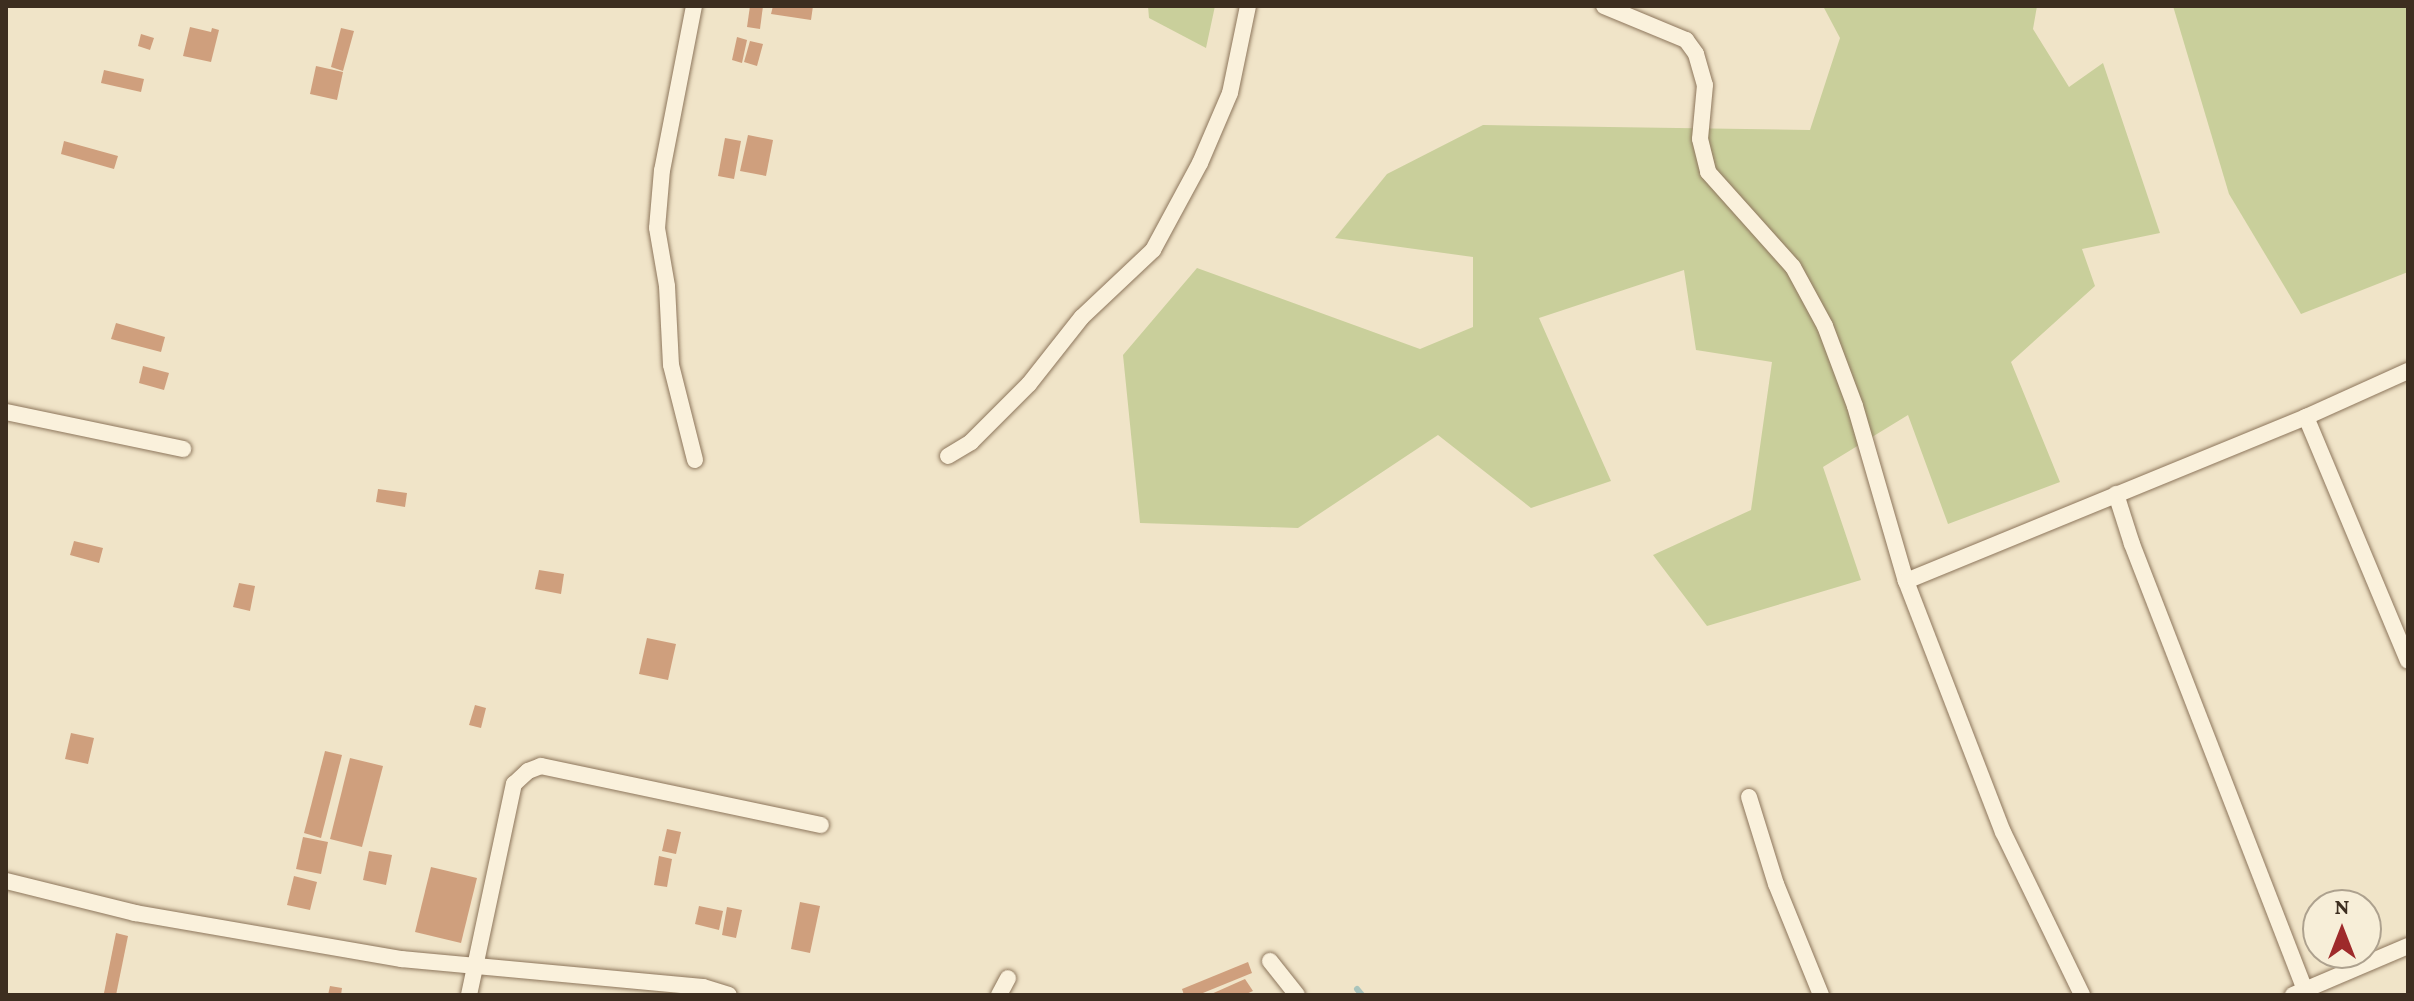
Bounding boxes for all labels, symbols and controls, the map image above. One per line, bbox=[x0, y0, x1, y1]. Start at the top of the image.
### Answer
north arrow bbox=[2302, 889, 2382, 969]
text: N bbox=[2335, 894, 2350, 919]

